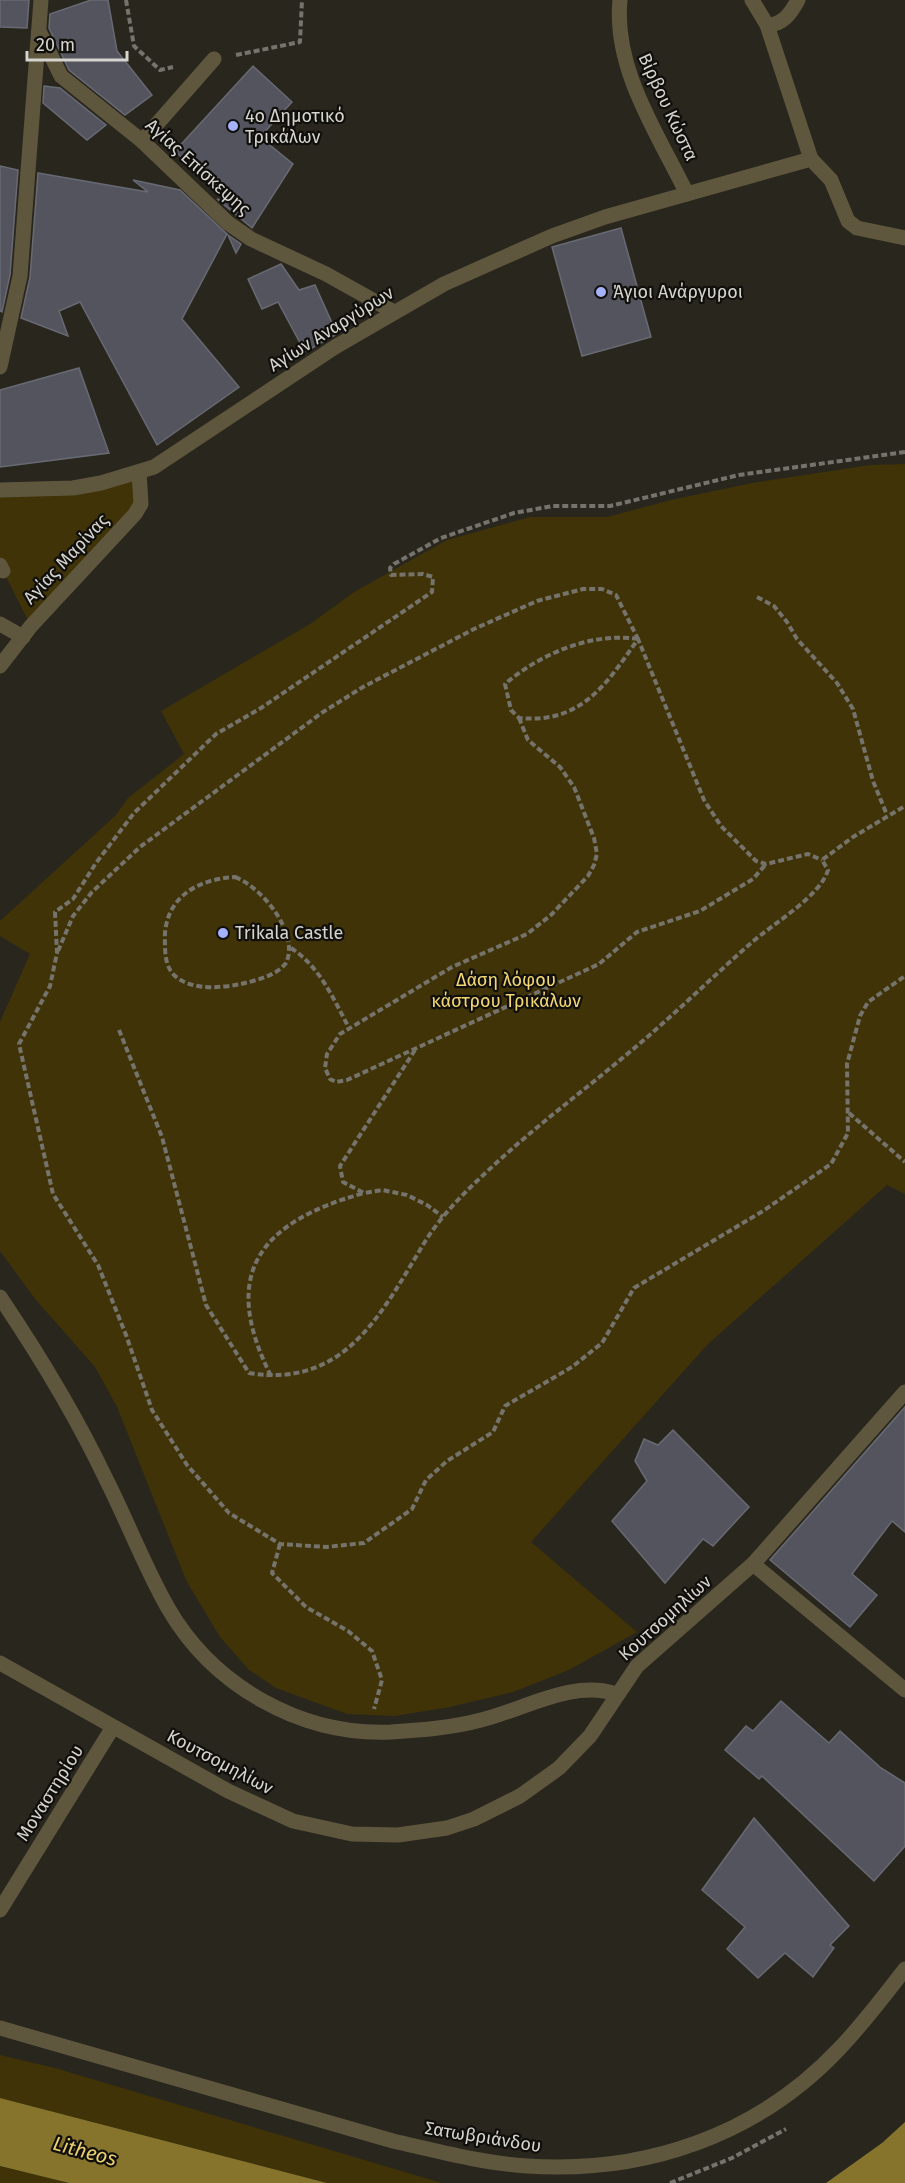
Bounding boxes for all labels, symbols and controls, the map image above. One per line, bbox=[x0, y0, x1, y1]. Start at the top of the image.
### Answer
scale bar bbox=[27, 24, 128, 62]
text: 20 m bbox=[36, 34, 75, 56]
street label: Βίρβου Κώστα bbox=[633, 50, 703, 164]
place label: 4ο Δημοτικό Τρικάλων bbox=[245, 105, 345, 148]
street label: Αγίας Επίσκεψης bbox=[141, 114, 256, 220]
marker: 4ο Δημοτικό Τρικάλων bbox=[226, 119, 240, 133]
street label: Αγίων Αναργύρων bbox=[264, 281, 398, 376]
place label: Άγιοι Ανάργυροι bbox=[613, 281, 743, 303]
marker: Άγιοι Ανάργυροι bbox=[594, 285, 608, 299]
street label: Αγίας Μαρίνας bbox=[19, 509, 114, 609]
place label: Trikala Castle bbox=[235, 922, 343, 944]
marker: Trikala Castle bbox=[216, 926, 230, 940]
park label: Δάση λόφου κάστρου Τρικάλων bbox=[431, 969, 581, 1012]
street label: Κουτσομηλίων bbox=[614, 1570, 716, 1665]
street label: Κουτσομηλίων bbox=[163, 1725, 277, 1799]
street label: Μοναστηρίου bbox=[12, 1741, 88, 1845]
street label: Σατωβριάνδου bbox=[423, 2117, 543, 2157]
water label: Litheos bbox=[50, 2131, 120, 2171]

